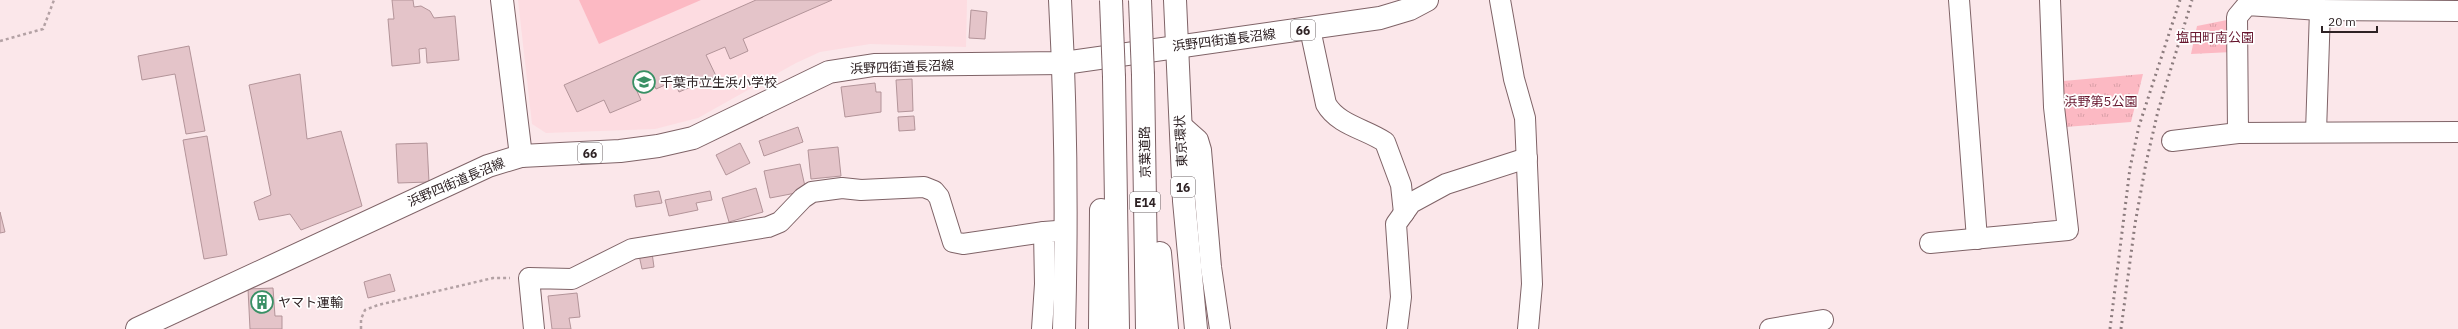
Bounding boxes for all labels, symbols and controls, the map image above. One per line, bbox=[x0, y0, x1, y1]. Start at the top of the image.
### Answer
scale bar bbox=[2322, 8, 2377, 34]
text: 20 m bbox=[2328, 14, 2356, 29]
road number: 66 bbox=[1291, 20, 1315, 40]
street label: 浜野四街道長沼線 bbox=[1171, 25, 1277, 55]
park label: 塩田町南公園 bbox=[2176, 29, 2254, 46]
street label: 浜野四街道長沼線 bbox=[850, 57, 954, 77]
school or university icon: 千葉市立生浜小学校 bbox=[631, 69, 657, 95]
place label: 千葉市立生浜小学校 bbox=[660, 74, 777, 91]
park label: 浜野第5公園 bbox=[2065, 93, 2137, 110]
street label: 東京環状 bbox=[1171, 115, 1191, 167]
street label: 京葉道路 bbox=[1136, 126, 1154, 178]
road number: 66 bbox=[578, 143, 602, 163]
street label: 浜野四街道長沼線 bbox=[405, 154, 507, 210]
road number: 16 bbox=[1171, 177, 1195, 197]
road number: E14 bbox=[1130, 192, 1160, 212]
building icon: ヤマト運輸 bbox=[249, 289, 275, 315]
place label: ヤマト運輸 bbox=[278, 294, 343, 311]

